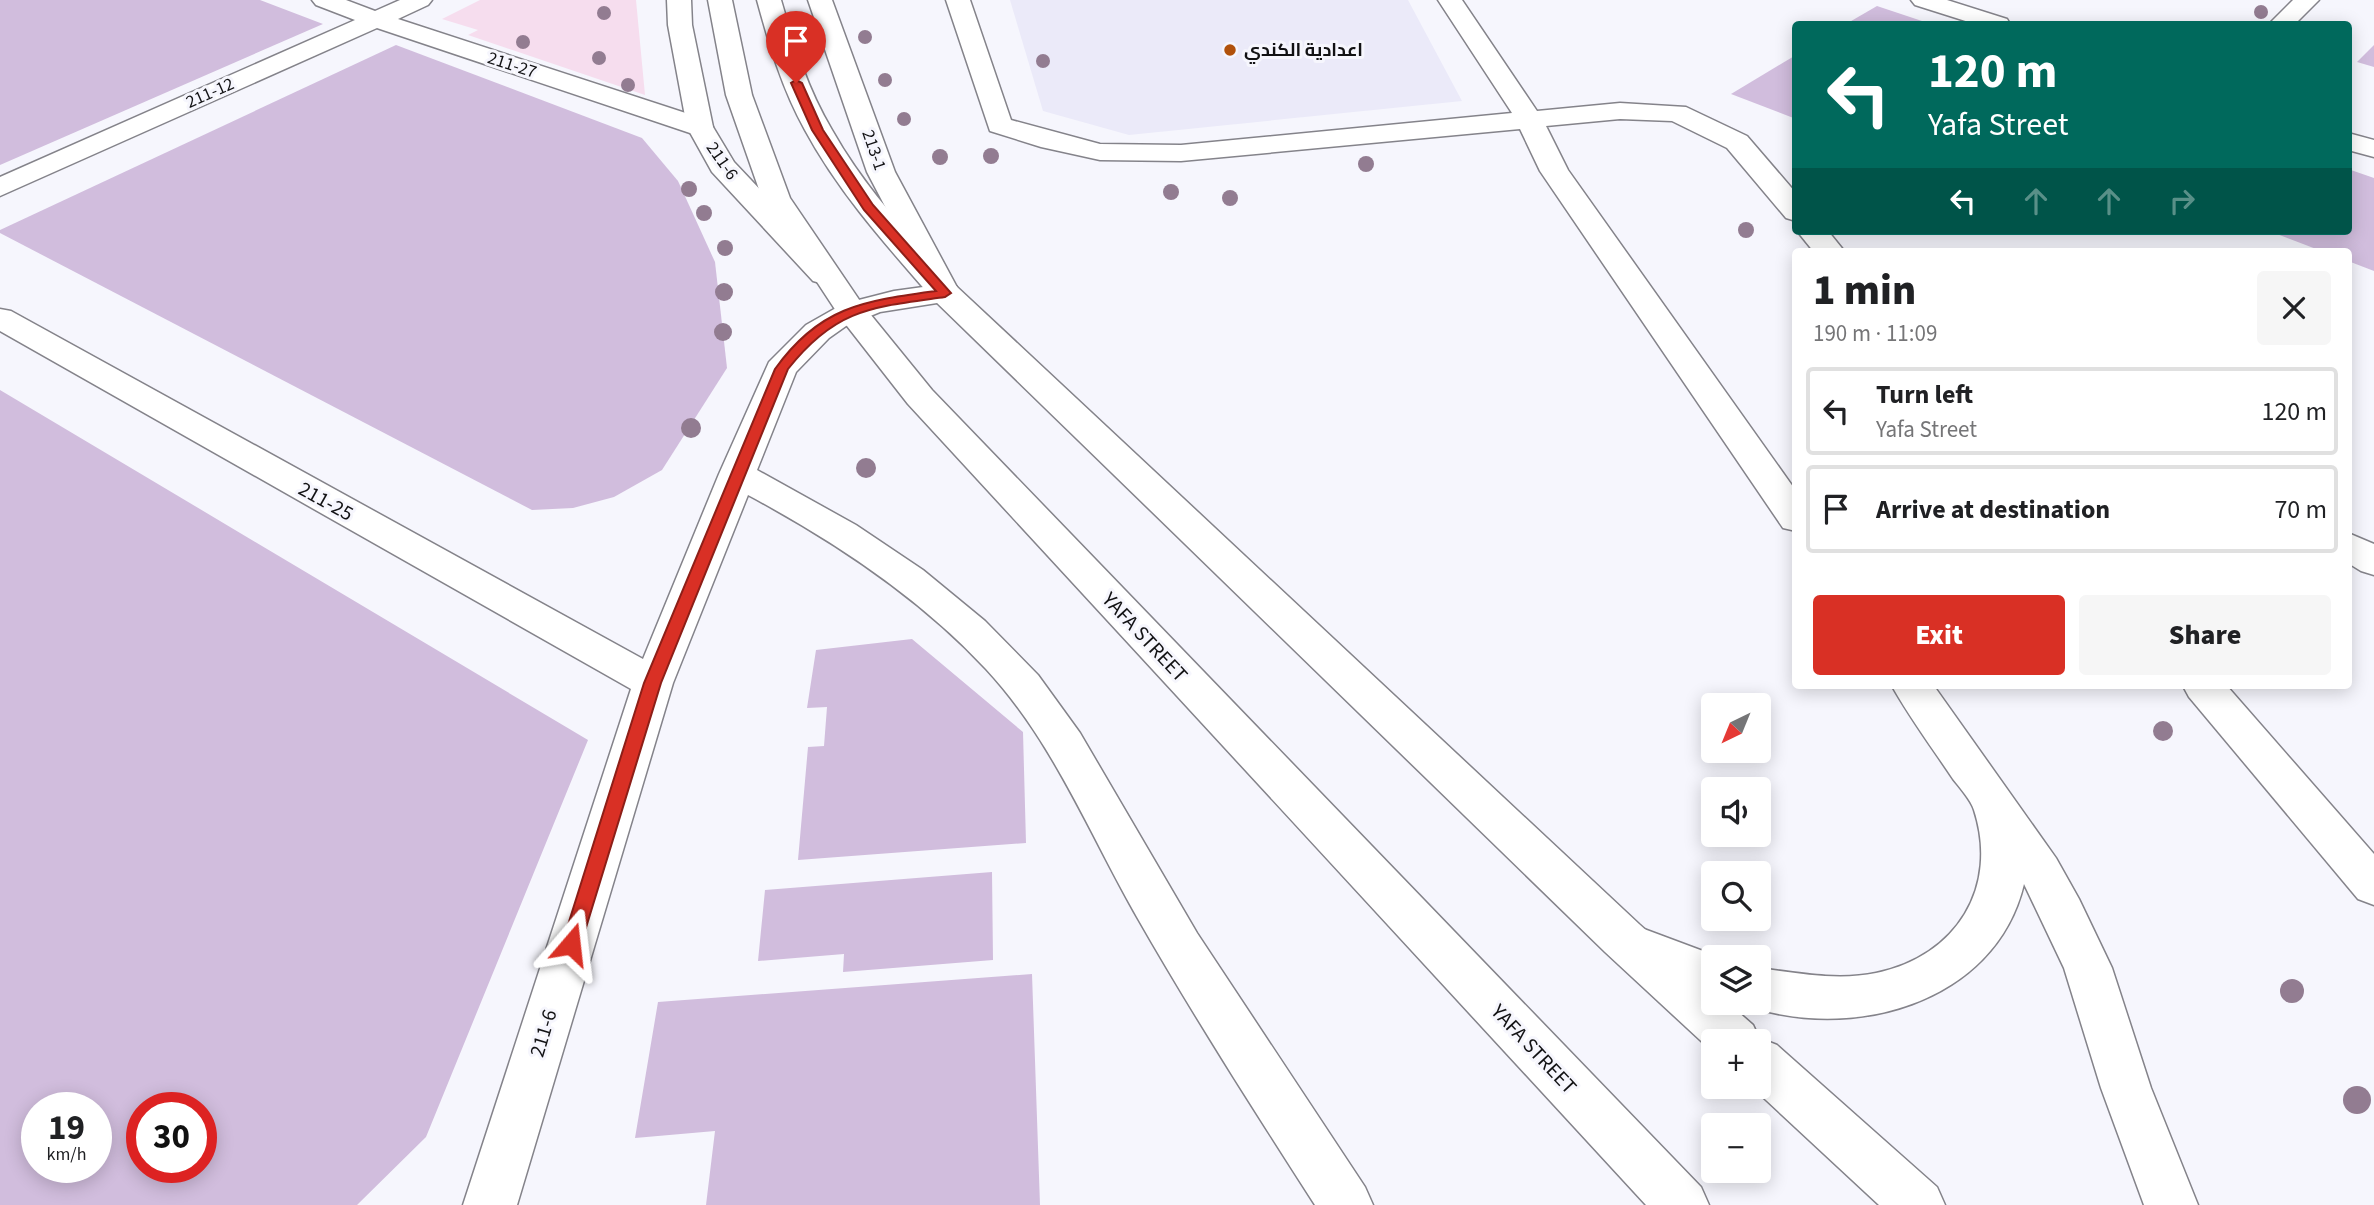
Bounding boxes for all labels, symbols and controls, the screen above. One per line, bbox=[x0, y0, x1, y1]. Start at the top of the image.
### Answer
pin bbox=[766, 11, 826, 83]
icon: arrive bbox=[777, 22, 815, 60]
text: 120 m bbox=[1928, 37, 2057, 107]
place label: اعدادية الكندي bbox=[1244, 38, 1363, 64]
marker: اعدادية الكندي bbox=[1222, 42, 1238, 58]
street label: 211-27 bbox=[484, 45, 540, 85]
icon: left bbox=[1813, 49, 1904, 140]
street label: 211-12 bbox=[182, 71, 238, 115]
text: Yafa Street bbox=[1928, 102, 2069, 148]
street label: 213-1 bbox=[855, 126, 893, 174]
street label: 211-6 bbox=[700, 137, 744, 185]
icon: left bbox=[1944, 182, 1982, 220]
icon: ahead bbox=[2017, 182, 2055, 220]
icon: ahead bbox=[2090, 182, 2128, 220]
icon: right bbox=[2163, 182, 2201, 220]
text: 1 min bbox=[1813, 261, 1916, 321]
button: close bbox=[2257, 271, 2331, 345]
text: 190 m · 11:09 bbox=[1813, 317, 1937, 350]
text: Turn left bbox=[1876, 376, 1973, 413]
icon: left bbox=[1817, 392, 1855, 430]
text: 120 m bbox=[2261, 393, 2327, 430]
text: Yafa Street bbox=[1876, 413, 1977, 446]
street label: 211-25 bbox=[293, 474, 359, 528]
icon: arrive bbox=[1817, 490, 1855, 528]
text: Arrive at destination bbox=[1876, 491, 2110, 528]
text: 70 m bbox=[2274, 491, 2327, 528]
street label: YAFA STREET bbox=[1095, 584, 1195, 689]
button: Exit bbox=[1813, 595, 2065, 675]
button: Share bbox=[2079, 595, 2331, 675]
north arrow bbox=[1701, 693, 1771, 763]
map controls bbox=[1701, 693, 1771, 1183]
button: sound bbox=[1701, 777, 1771, 847]
button: search bbox=[1701, 861, 1771, 931]
position arrow bbox=[534, 907, 608, 981]
button: layers bbox=[1701, 945, 1771, 1015]
street label: YAFA STREET bbox=[1484, 996, 1584, 1101]
street label: 211-6 bbox=[522, 1006, 564, 1060]
button: + bbox=[1701, 1029, 1771, 1099]
speed limit sign: 30 bbox=[126, 1092, 217, 1183]
text: 19 bbox=[48, 1103, 85, 1153]
button: − bbox=[1701, 1113, 1771, 1183]
text: km/h bbox=[47, 1142, 86, 1167]

